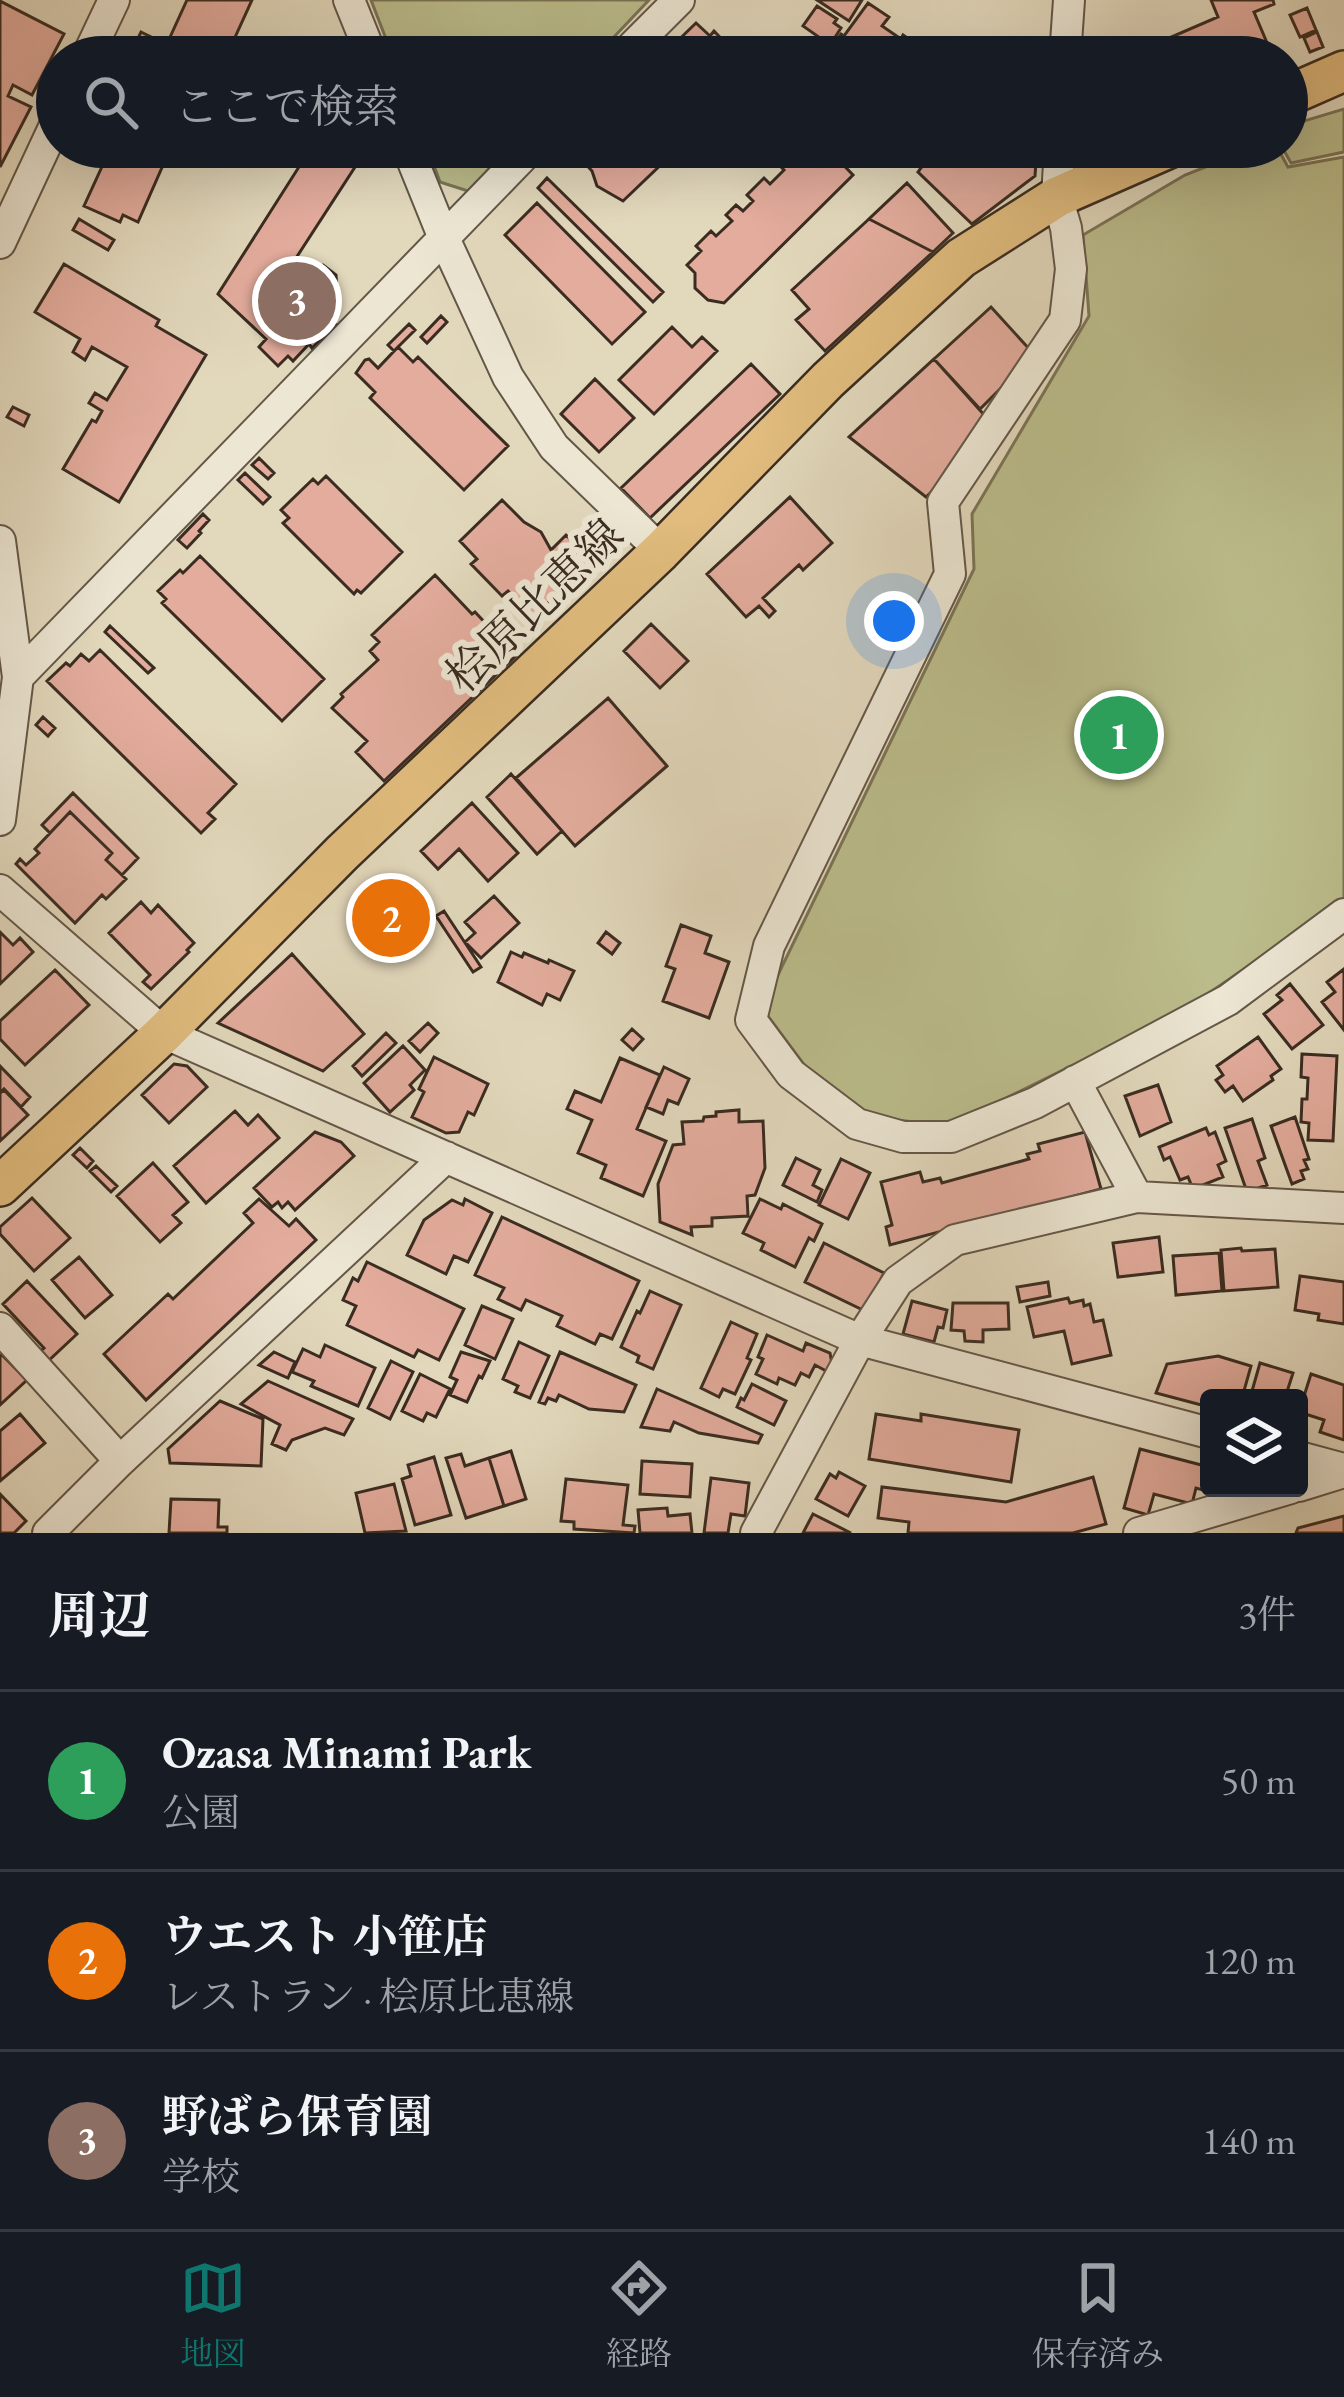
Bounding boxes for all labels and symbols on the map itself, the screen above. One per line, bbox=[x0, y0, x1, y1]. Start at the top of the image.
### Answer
pin: 3 bbox=[258, 256, 336, 346]
street label: 桧原比恵線 bbox=[433, 506, 635, 704]
your location bbox=[864, 591, 924, 651]
pin: 1 bbox=[1080, 690, 1158, 780]
pin: 2 bbox=[352, 873, 430, 963]

